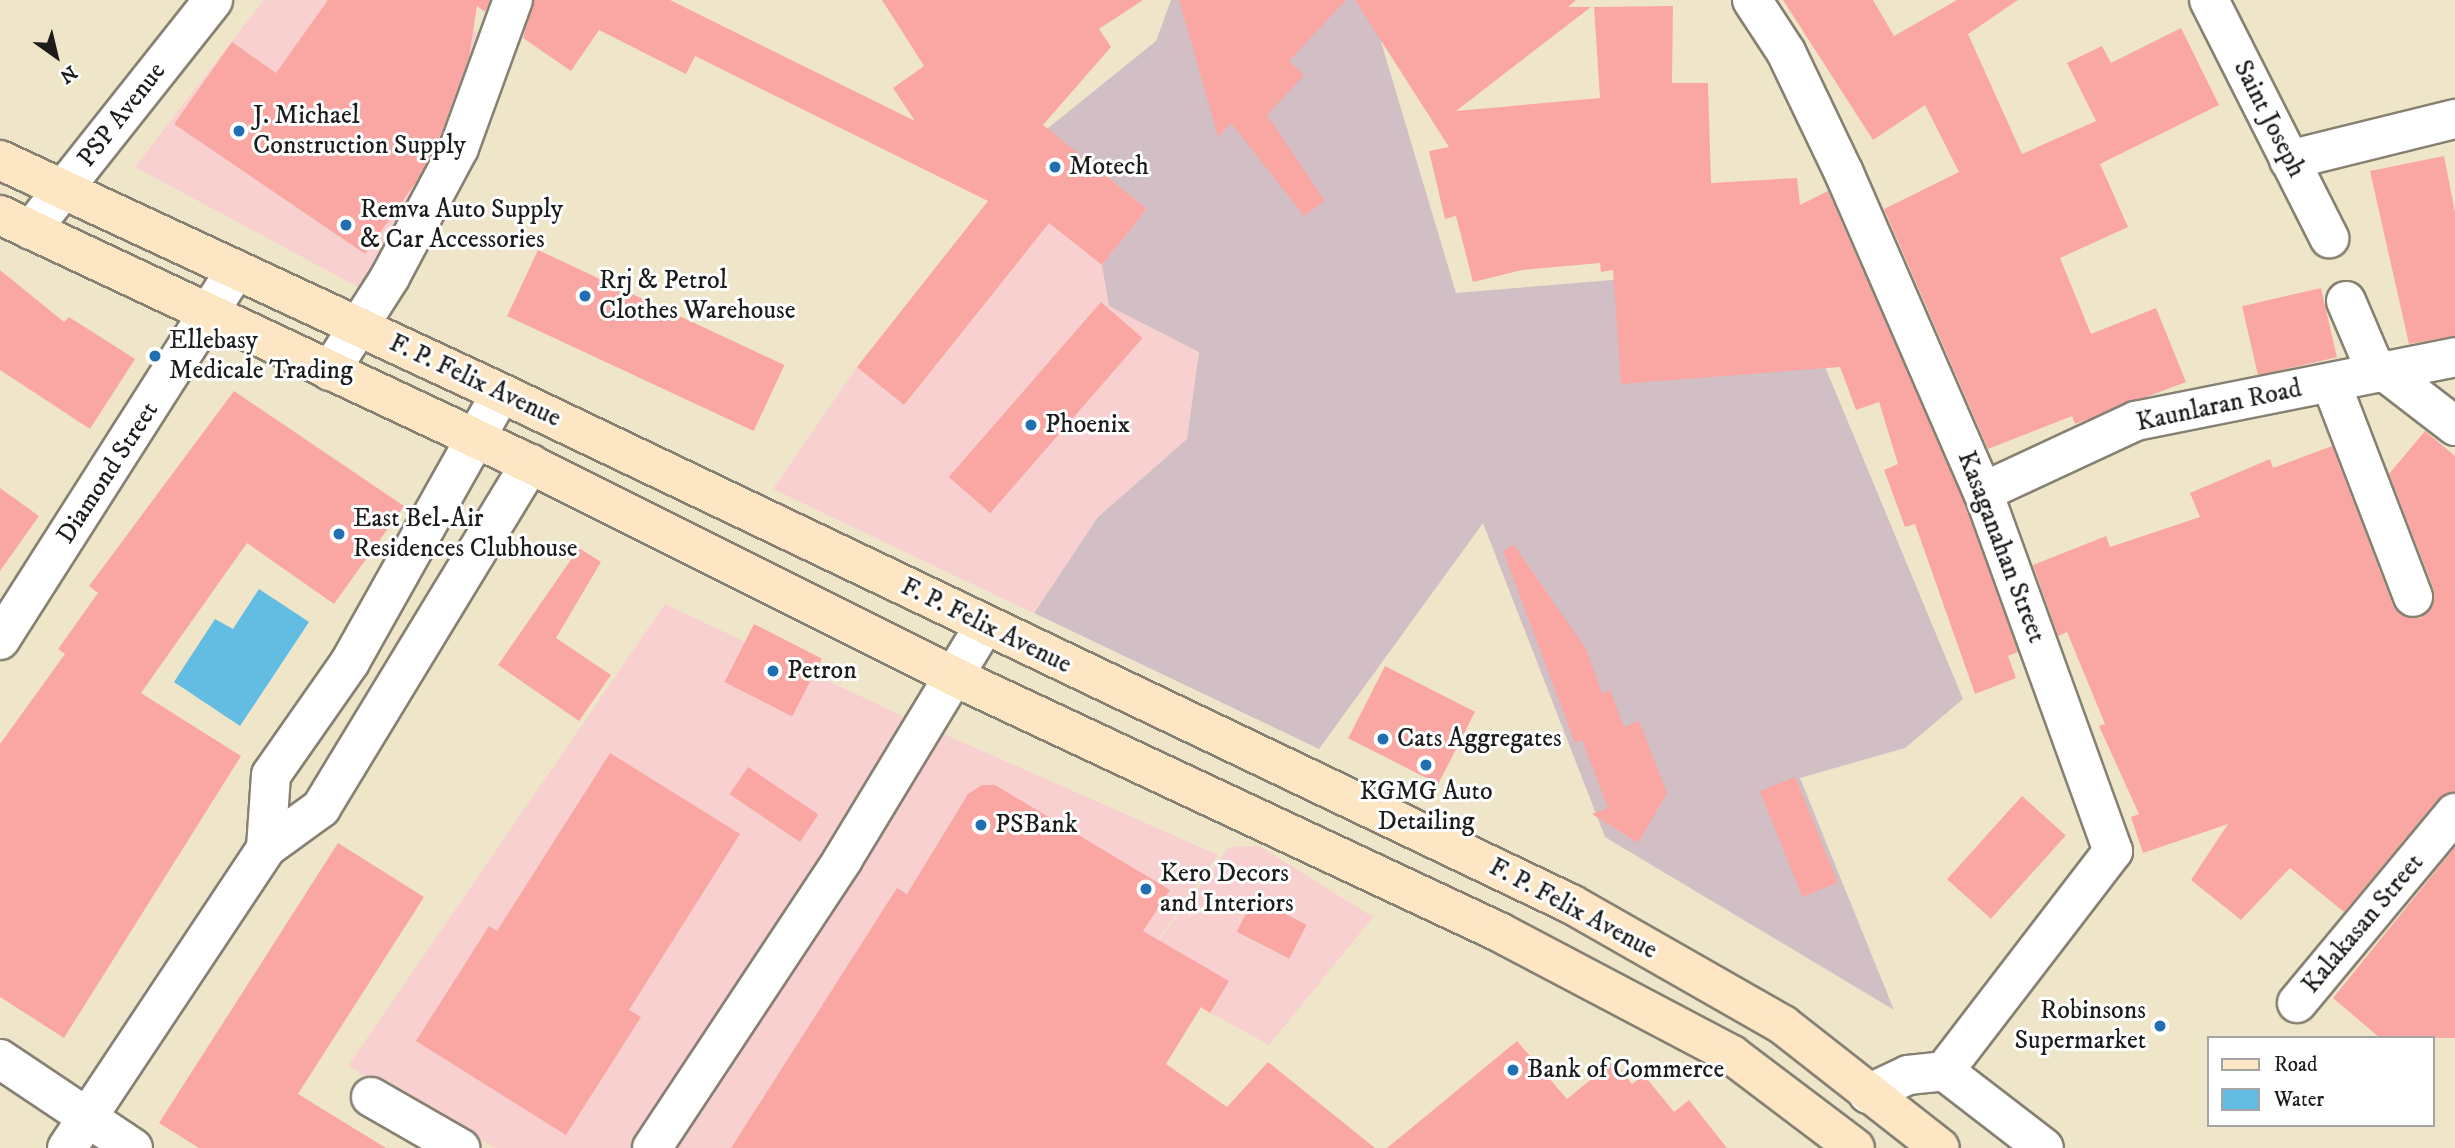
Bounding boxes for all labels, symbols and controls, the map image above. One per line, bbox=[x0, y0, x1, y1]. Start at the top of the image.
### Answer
north arrow bbox=[21, 21, 91, 91]
street label: Saint Joseph bbox=[2226, 55, 2312, 183]
street label: PSP Avenue bbox=[71, 56, 173, 174]
text: N bbox=[55, 60, 81, 88]
place label: J. Michael Construction Supply bbox=[253, 100, 466, 162]
marker: J. Michael Construction Supply bbox=[231, 123, 247, 139]
place label: Motech bbox=[1069, 151, 1149, 183]
marker: Motech bbox=[1047, 159, 1063, 175]
place label: Remva Auto Supply & Car Accessories bbox=[360, 194, 563, 256]
marker: Remva Auto Supply & Car Accessories bbox=[338, 217, 354, 233]
place label: Rrj & Petrol Clothes Warehouse bbox=[599, 265, 795, 326]
marker: Rrj & Petrol Clothes Warehouse bbox=[577, 288, 593, 304]
place label: Ellebasy Medicale Trading bbox=[169, 325, 353, 386]
street label: F. P. Felix Avenue bbox=[384, 328, 566, 434]
marker: Ellebasy Medicale Trading bbox=[147, 348, 163, 364]
street label: Kaunlaran Road bbox=[2134, 373, 2304, 439]
street label: Diamond Street bbox=[51, 396, 165, 550]
place label: Phoenix bbox=[1045, 409, 1130, 441]
marker: Phoenix bbox=[1023, 417, 1039, 433]
street label: Kasaganahan Street bbox=[1950, 447, 2052, 647]
place label: East Bel-Air Residences Clubhouse bbox=[353, 503, 578, 564]
marker: East Bel-Air Residences Clubhouse bbox=[331, 526, 347, 542]
street label: F. P. Felix Avenue bbox=[896, 571, 1076, 681]
place label: Petron bbox=[787, 655, 857, 687]
marker: Petron bbox=[765, 663, 781, 679]
place label: Cats Aggregates bbox=[1397, 723, 1562, 755]
marker: Cats Aggregates bbox=[1375, 731, 1391, 747]
marker: KGMG Auto Detailing bbox=[1418, 757, 1434, 773]
place label: KGMG Auto Detailing bbox=[1359, 776, 1493, 838]
place label: PSBank bbox=[995, 809, 1078, 841]
marker: PSBank bbox=[973, 817, 989, 833]
street label: Kalakasan Street bbox=[2296, 848, 2430, 1000]
street label: F. P. Felix Avenue bbox=[1484, 852, 1662, 966]
place label: Kero Decors and Interiors bbox=[1160, 858, 1294, 920]
marker: Kero Decors and Interiors bbox=[1138, 881, 1154, 897]
place label: Robinsons Supermarket bbox=[2014, 995, 2146, 1056]
marker: Robinsons Supermarket bbox=[2152, 1018, 2168, 1034]
legend bbox=[2206, 1036, 2434, 1127]
text: Road bbox=[2274, 1052, 2318, 1078]
place label: Bank of Commerce bbox=[1527, 1054, 1724, 1086]
marker: Bank of Commerce bbox=[1505, 1062, 1521, 1078]
text: Water bbox=[2274, 1087, 2324, 1113]

